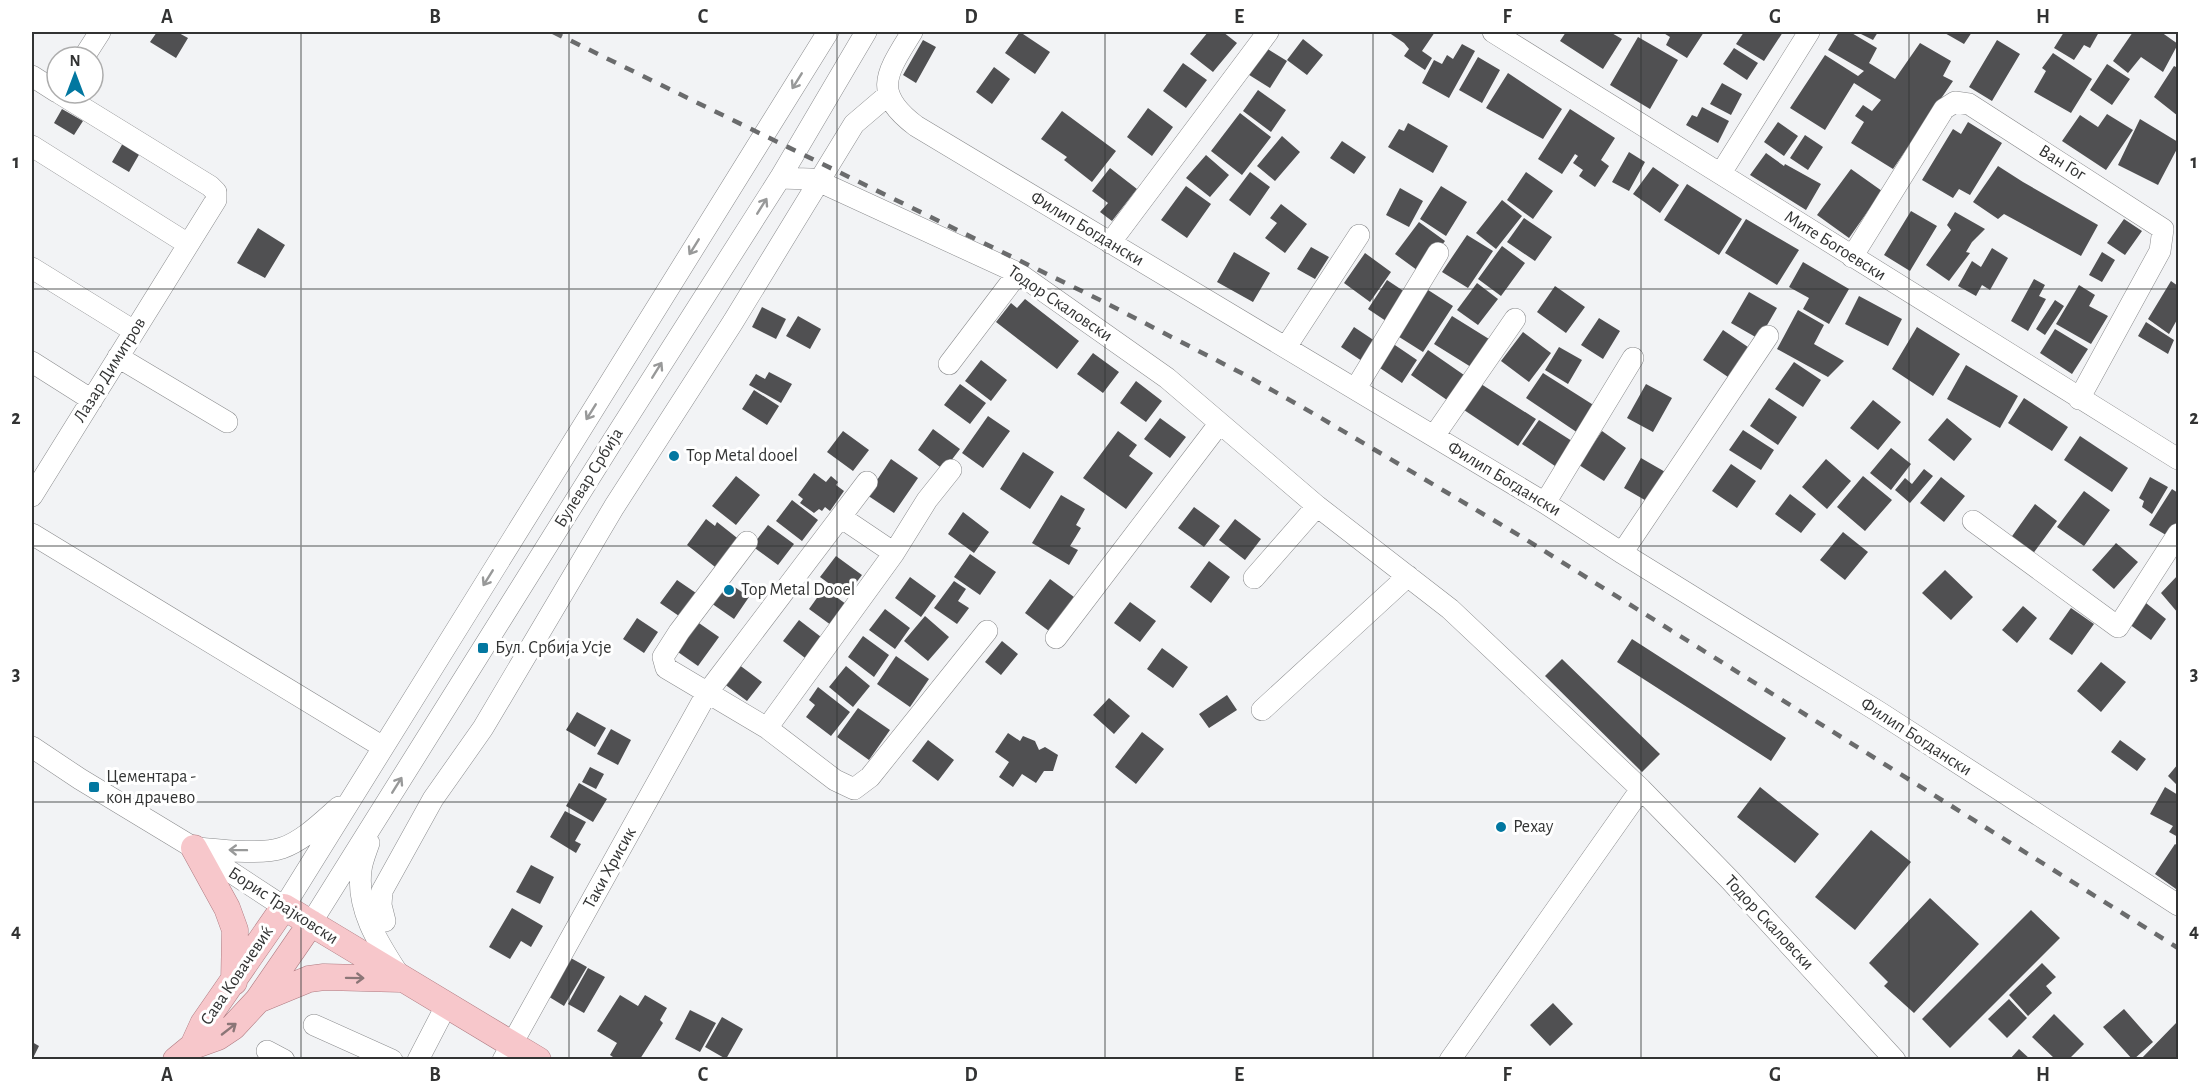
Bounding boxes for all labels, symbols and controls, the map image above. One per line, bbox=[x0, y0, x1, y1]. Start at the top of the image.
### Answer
text: A bbox=[161, 7, 173, 27]
text: B bbox=[429, 7, 441, 27]
text: C bbox=[698, 7, 709, 27]
text: D bbox=[964, 7, 978, 27]
text: E bbox=[1234, 7, 1244, 27]
text: F bbox=[1502, 7, 1512, 27]
text: G bbox=[1769, 7, 1781, 27]
text: H bbox=[2036, 7, 2050, 27]
north arrow bbox=[45, 45, 105, 105]
text: N bbox=[69, 53, 81, 69]
one-way arrow bbox=[791, 72, 803, 89]
street label: Ван Гог bbox=[2035, 142, 2089, 185]
text: 1 bbox=[12, 152, 20, 172]
text: 1 bbox=[2190, 152, 2198, 172]
street label: Филип Богдански bbox=[1027, 188, 1147, 270]
one-way arrow bbox=[756, 198, 768, 215]
street label: Мите Богоевски bbox=[1781, 208, 1889, 284]
one-way arrow bbox=[688, 238, 700, 255]
street label: Тодор Скаловски bbox=[1004, 262, 1116, 346]
street label: Лазар Димитров bbox=[71, 314, 149, 426]
one-way arrow bbox=[651, 362, 664, 379]
one-way arrow bbox=[585, 403, 597, 420]
text: 2 bbox=[11, 408, 21, 428]
text: 2 bbox=[2189, 408, 2199, 428]
street label: Булевар Србија bbox=[550, 425, 627, 531]
street label: Филип Богдански bbox=[1444, 438, 1564, 520]
place label: Top Metal dooel bbox=[686, 447, 798, 465]
marker: Top Metal dooel bbox=[667, 449, 681, 463]
one-way arrow bbox=[482, 569, 494, 586]
place label: Top Metal Dooel bbox=[741, 581, 855, 599]
marker: Top Metal Dooel bbox=[722, 583, 736, 597]
place label: Бул. Србија Усје bbox=[495, 638, 611, 657]
marker: Бул. Србија Усје bbox=[476, 641, 490, 655]
text: 3 bbox=[12, 664, 20, 684]
text: 3 bbox=[2190, 664, 2198, 684]
street label: Филип Богдански bbox=[1857, 694, 1975, 780]
place label: Цементара - кон драчево bbox=[106, 768, 196, 807]
one-way arrow bbox=[392, 777, 404, 794]
marker: Цементара - кон драчево bbox=[87, 780, 101, 794]
place label: Рехау bbox=[1513, 818, 1554, 836]
marker: Рехау bbox=[1494, 820, 1508, 834]
street label: Таки Хрисик bbox=[580, 824, 640, 912]
one-way arrow bbox=[229, 844, 249, 856]
street label: Борис Трајковски bbox=[225, 864, 341, 948]
street label: Тодор Скаловски bbox=[1721, 872, 1817, 974]
text: 4 bbox=[11, 921, 21, 941]
text: 4 bbox=[2189, 921, 2199, 941]
street label: Сава Ковачевиќ bbox=[197, 923, 277, 1029]
one-way arrow bbox=[345, 972, 365, 983]
one-way arrow bbox=[221, 1022, 237, 1035]
text: A bbox=[161, 1065, 173, 1085]
text: B bbox=[429, 1065, 441, 1085]
text: C bbox=[698, 1065, 709, 1085]
text: D bbox=[964, 1065, 978, 1085]
text: E bbox=[1234, 1065, 1244, 1085]
text: F bbox=[1502, 1065, 1512, 1085]
text: G bbox=[1769, 1065, 1781, 1085]
text: H bbox=[2036, 1065, 2050, 1085]

